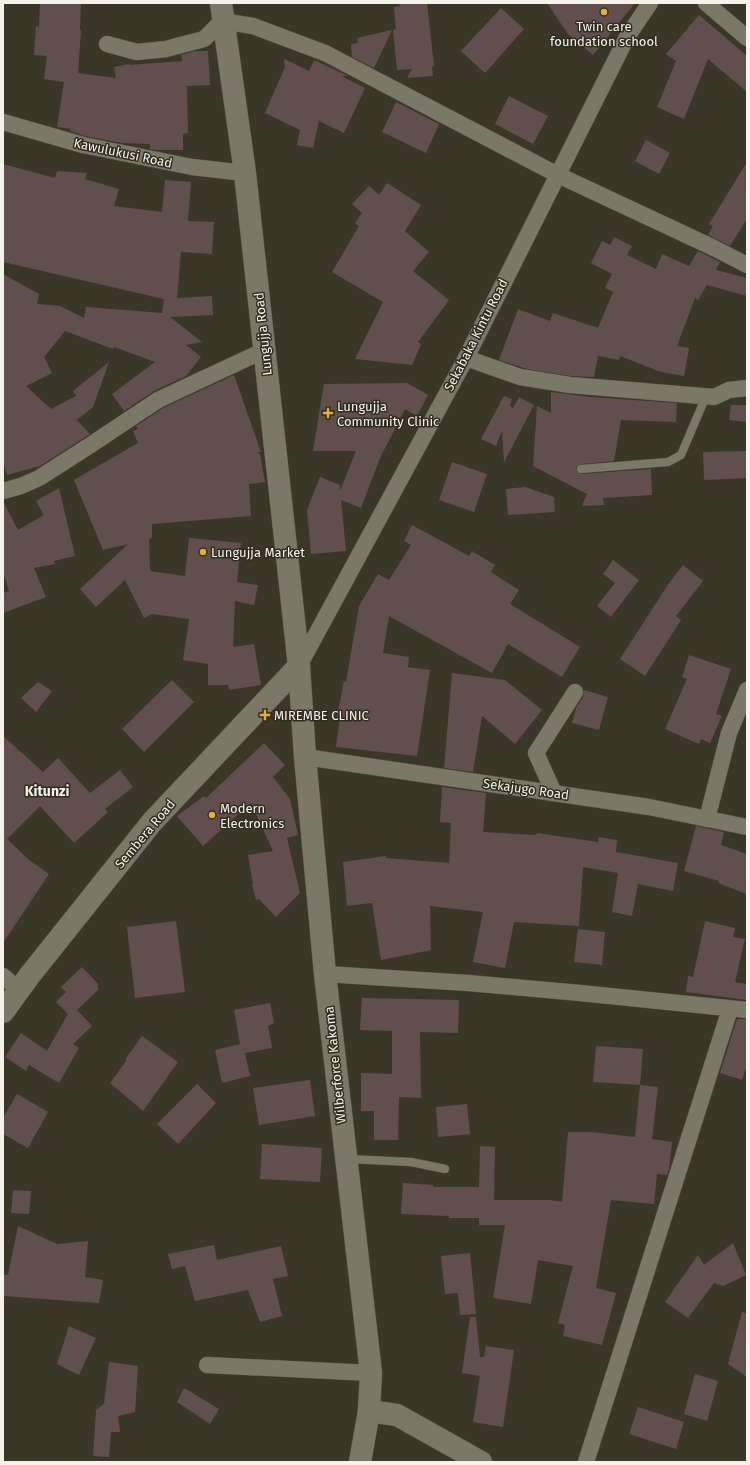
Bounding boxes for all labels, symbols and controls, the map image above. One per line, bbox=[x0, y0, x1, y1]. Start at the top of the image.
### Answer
marker: Twin care foundation school bbox=[599, 7, 609, 17]
place label: Twin care foundation school bbox=[550, 19, 658, 49]
street label: Kawulukusi Road bbox=[72, 135, 174, 171]
street label: Sekabaka Kintu Road bbox=[441, 276, 511, 394]
street label: Lungujja Road bbox=[251, 292, 275, 376]
place label: Lungujja Community Clinic bbox=[337, 399, 439, 429]
marker: Lungujja Community Clinic bbox=[322, 407, 334, 419]
place label: Lungujja Market bbox=[211, 545, 305, 560]
marker: Lungujja Market bbox=[198, 547, 208, 557]
place label: MIREMBE CLINIC bbox=[274, 708, 369, 723]
marker: MIREMBE CLINIC bbox=[259, 709, 271, 721]
street label: Sekajugo Road bbox=[482, 776, 570, 802]
district label: Kitunzi bbox=[25, 783, 69, 800]
street label: Sembera Road bbox=[112, 797, 178, 871]
place label: Modern Electronics bbox=[220, 801, 284, 831]
marker: Modern Electronics bbox=[207, 810, 217, 820]
street label: Wilberforce Kakoma bbox=[321, 1006, 349, 1124]

